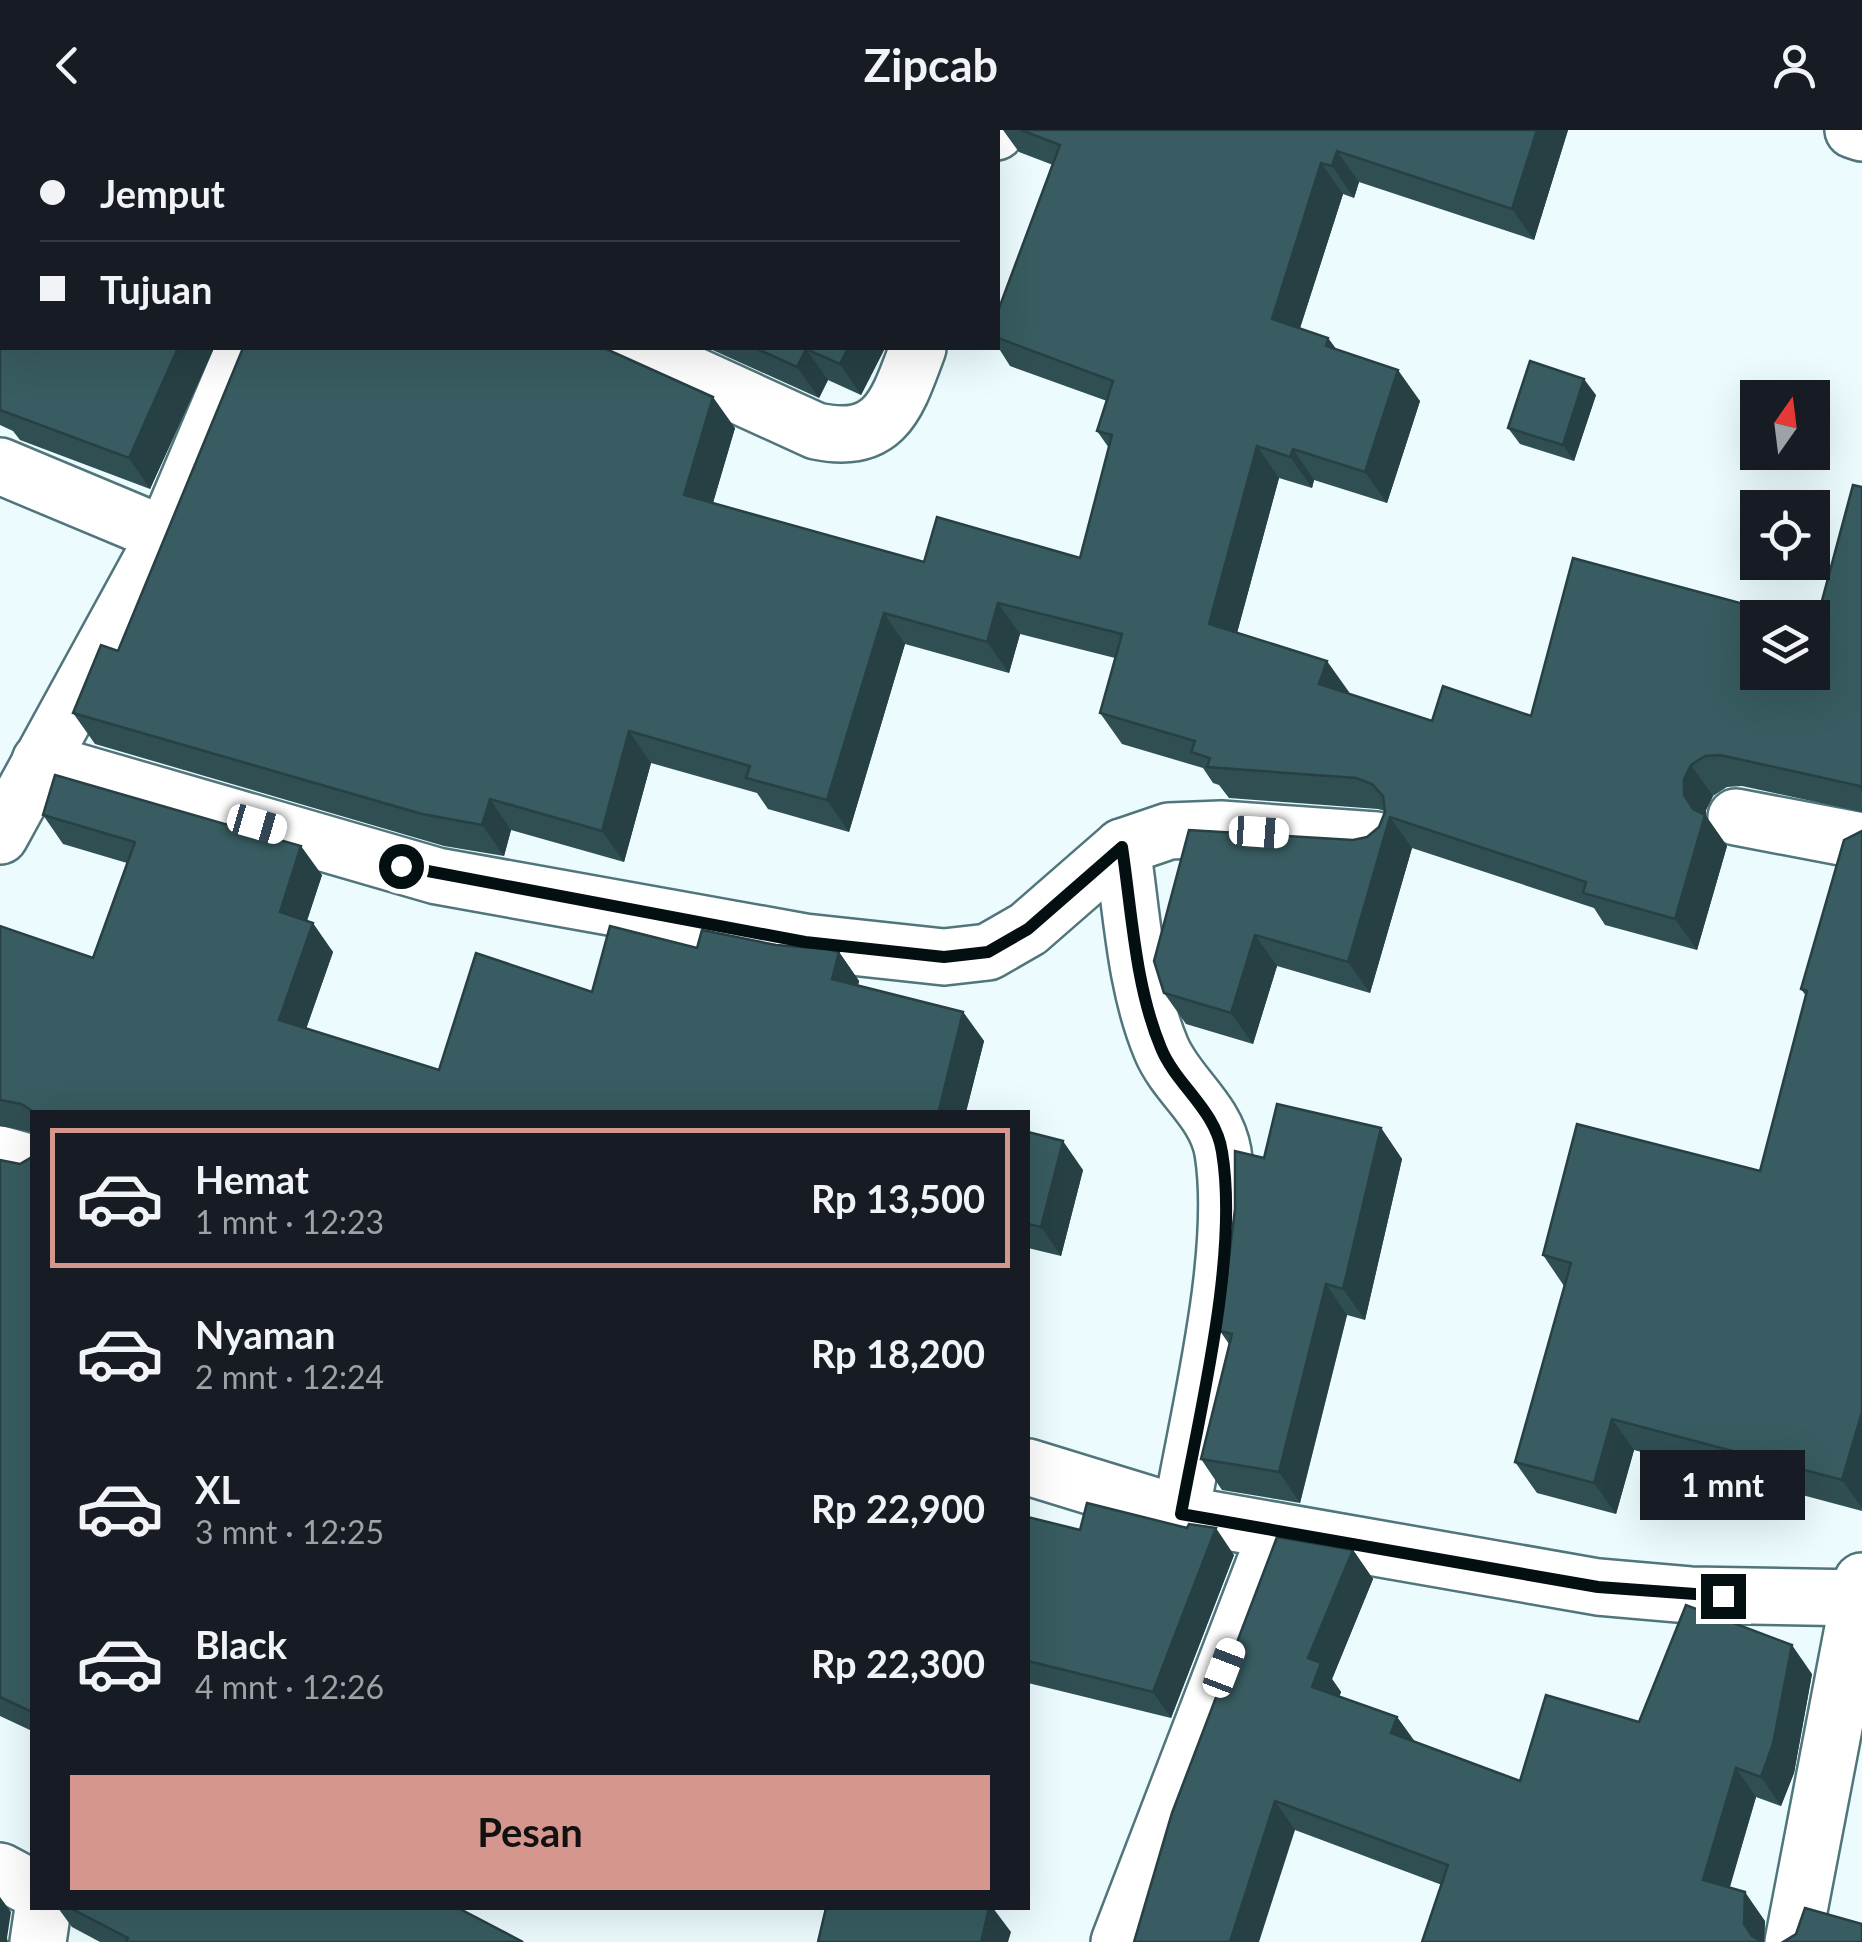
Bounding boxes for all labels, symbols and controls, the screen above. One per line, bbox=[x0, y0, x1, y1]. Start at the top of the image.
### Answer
icon: back bbox=[40, 38, 95, 93]
text: Zipcab bbox=[864, 38, 998, 92]
icon: person bbox=[1767, 38, 1822, 93]
text: Jemput bbox=[100, 170, 225, 216]
text: Tujuan bbox=[100, 266, 213, 312]
north arrow bbox=[1740, 380, 1830, 470]
map controls bbox=[1740, 380, 1830, 690]
button: locate bbox=[1740, 490, 1830, 580]
button: layers bbox=[1740, 600, 1830, 690]
car bbox=[224, 801, 290, 847]
car bbox=[1228, 815, 1290, 849]
route start bbox=[379, 844, 424, 889]
icon: car bbox=[75, 1153, 165, 1243]
text: Hemat bbox=[195, 1156, 309, 1202]
text: Rp 13,500 bbox=[811, 1175, 985, 1221]
text: 1 mnt · 12:23 bbox=[195, 1202, 384, 1241]
icon: car bbox=[75, 1308, 165, 1398]
text: Nyaman bbox=[195, 1311, 335, 1357]
text: Rp 18,200 bbox=[811, 1330, 985, 1376]
text: 2 mnt · 12:24 bbox=[195, 1357, 384, 1396]
callout: 1 mnt bbox=[1640, 1451, 1806, 1521]
icon: car bbox=[75, 1463, 165, 1553]
text: 1 mnt bbox=[1681, 1465, 1764, 1504]
text: XL bbox=[195, 1466, 240, 1512]
text: Rp 22,900 bbox=[811, 1485, 985, 1531]
text: 3 mnt · 12:25 bbox=[195, 1512, 384, 1551]
route end bbox=[1701, 1574, 1746, 1619]
icon: car bbox=[75, 1618, 165, 1708]
text: Black bbox=[195, 1621, 287, 1667]
car bbox=[1199, 1635, 1249, 1701]
text: Rp 22,300 bbox=[811, 1640, 985, 1686]
text: 4 mnt · 12:26 bbox=[195, 1667, 384, 1706]
button: Pesan bbox=[70, 1775, 990, 1890]

